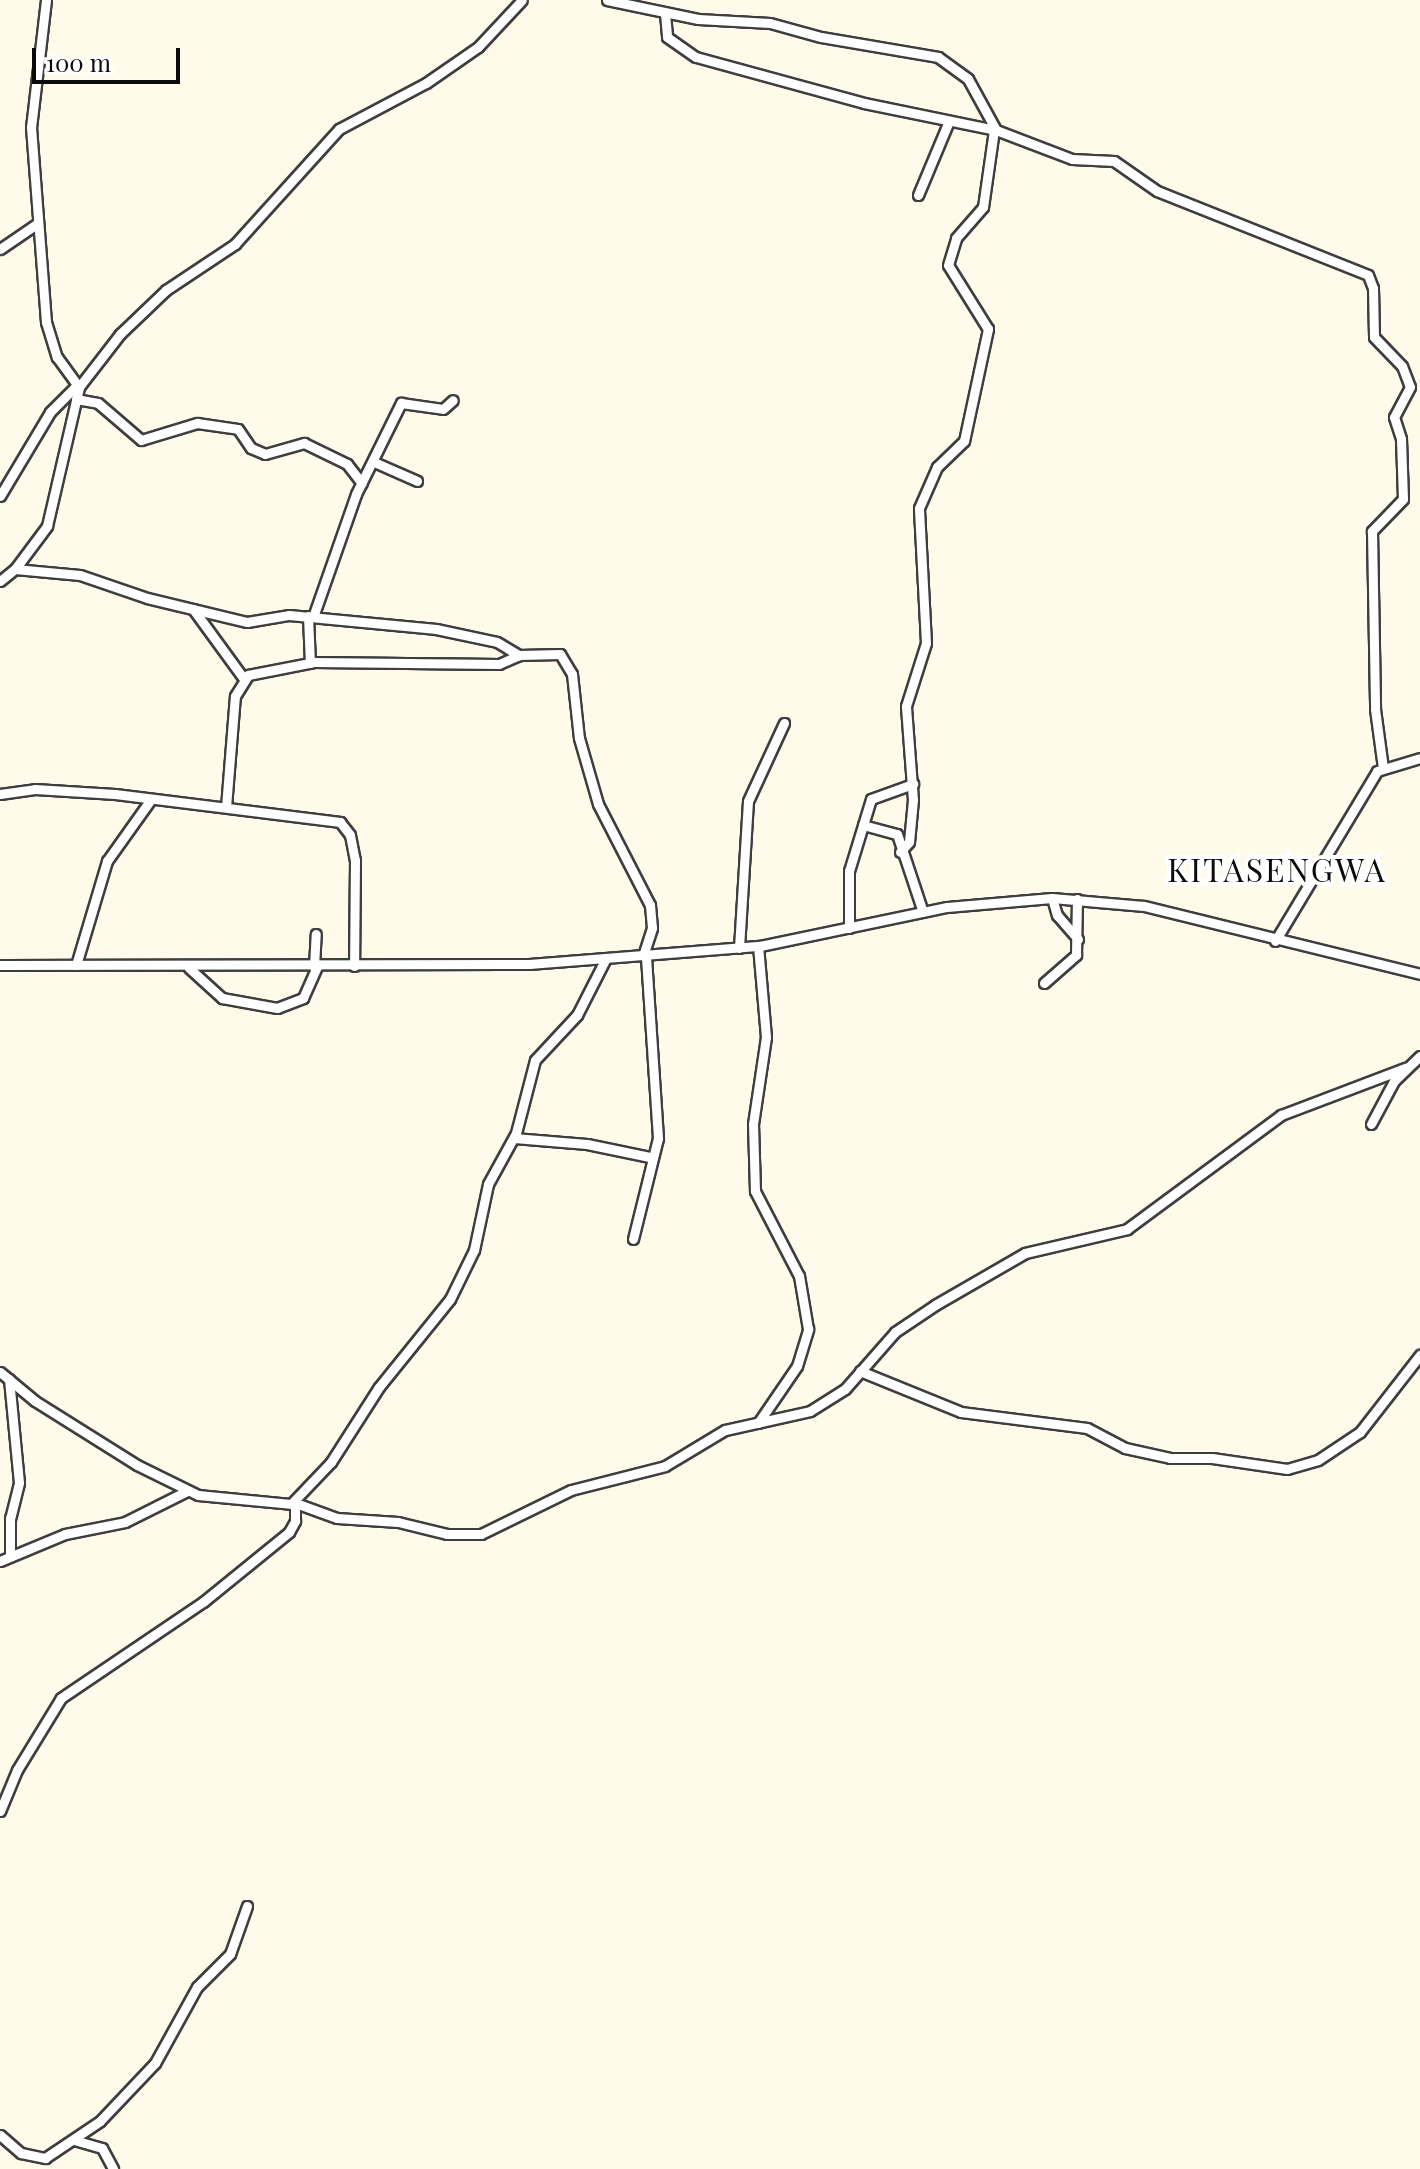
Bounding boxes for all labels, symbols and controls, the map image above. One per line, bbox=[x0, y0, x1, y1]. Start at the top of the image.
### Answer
scale bar bbox=[36, 32, 184, 82]
text: 100 m bbox=[46, 46, 111, 78]
district label: KITASENGWA bbox=[1167, 850, 1387, 888]

